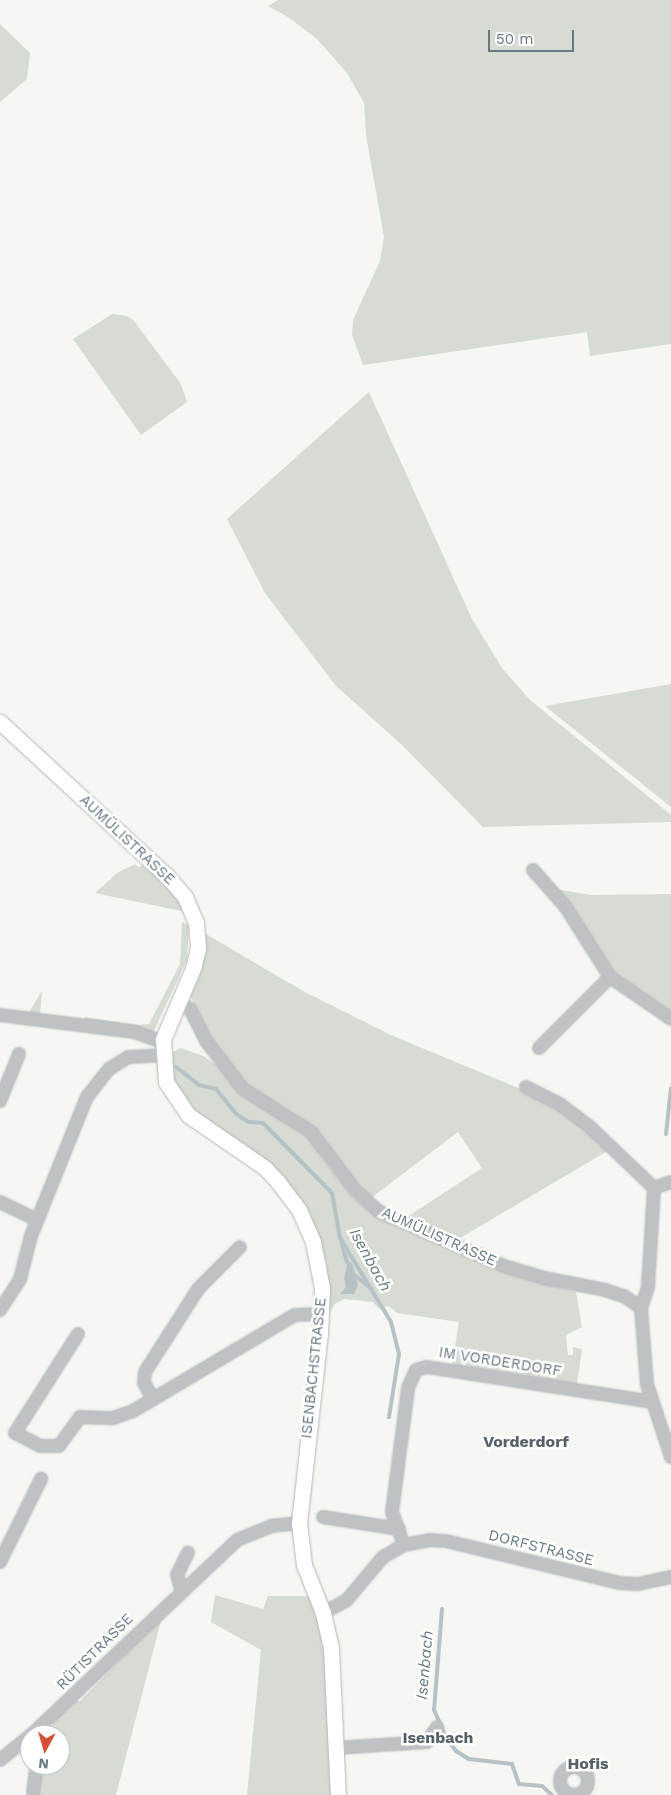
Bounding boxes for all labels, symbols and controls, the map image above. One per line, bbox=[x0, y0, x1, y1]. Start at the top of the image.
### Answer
scale bar bbox=[491, 20, 577, 52]
text: 50 m bbox=[496, 30, 533, 48]
street label: AUMÜLISTRASSE bbox=[76, 791, 178, 889]
street label: AUMÜLISTRASSE bbox=[379, 1204, 499, 1270]
water label: Isenbach bbox=[345, 1225, 395, 1295]
street label: ISENBACHSTRASSE bbox=[298, 1296, 330, 1440]
street label: IM VORDERDORF bbox=[437, 1343, 563, 1381]
district label: Vorderdorf bbox=[483, 1432, 569, 1452]
street label: DORFSTRASSE bbox=[486, 1526, 596, 1570]
street label: RÜTISTRASSE bbox=[53, 1610, 137, 1694]
water label: Isenbach bbox=[412, 1630, 438, 1700]
north arrow bbox=[20, 1725, 70, 1775]
district label: Isenbach bbox=[403, 1728, 473, 1748]
district label: Hofis bbox=[567, 1754, 609, 1774]
text: N bbox=[38, 1755, 50, 1772]

